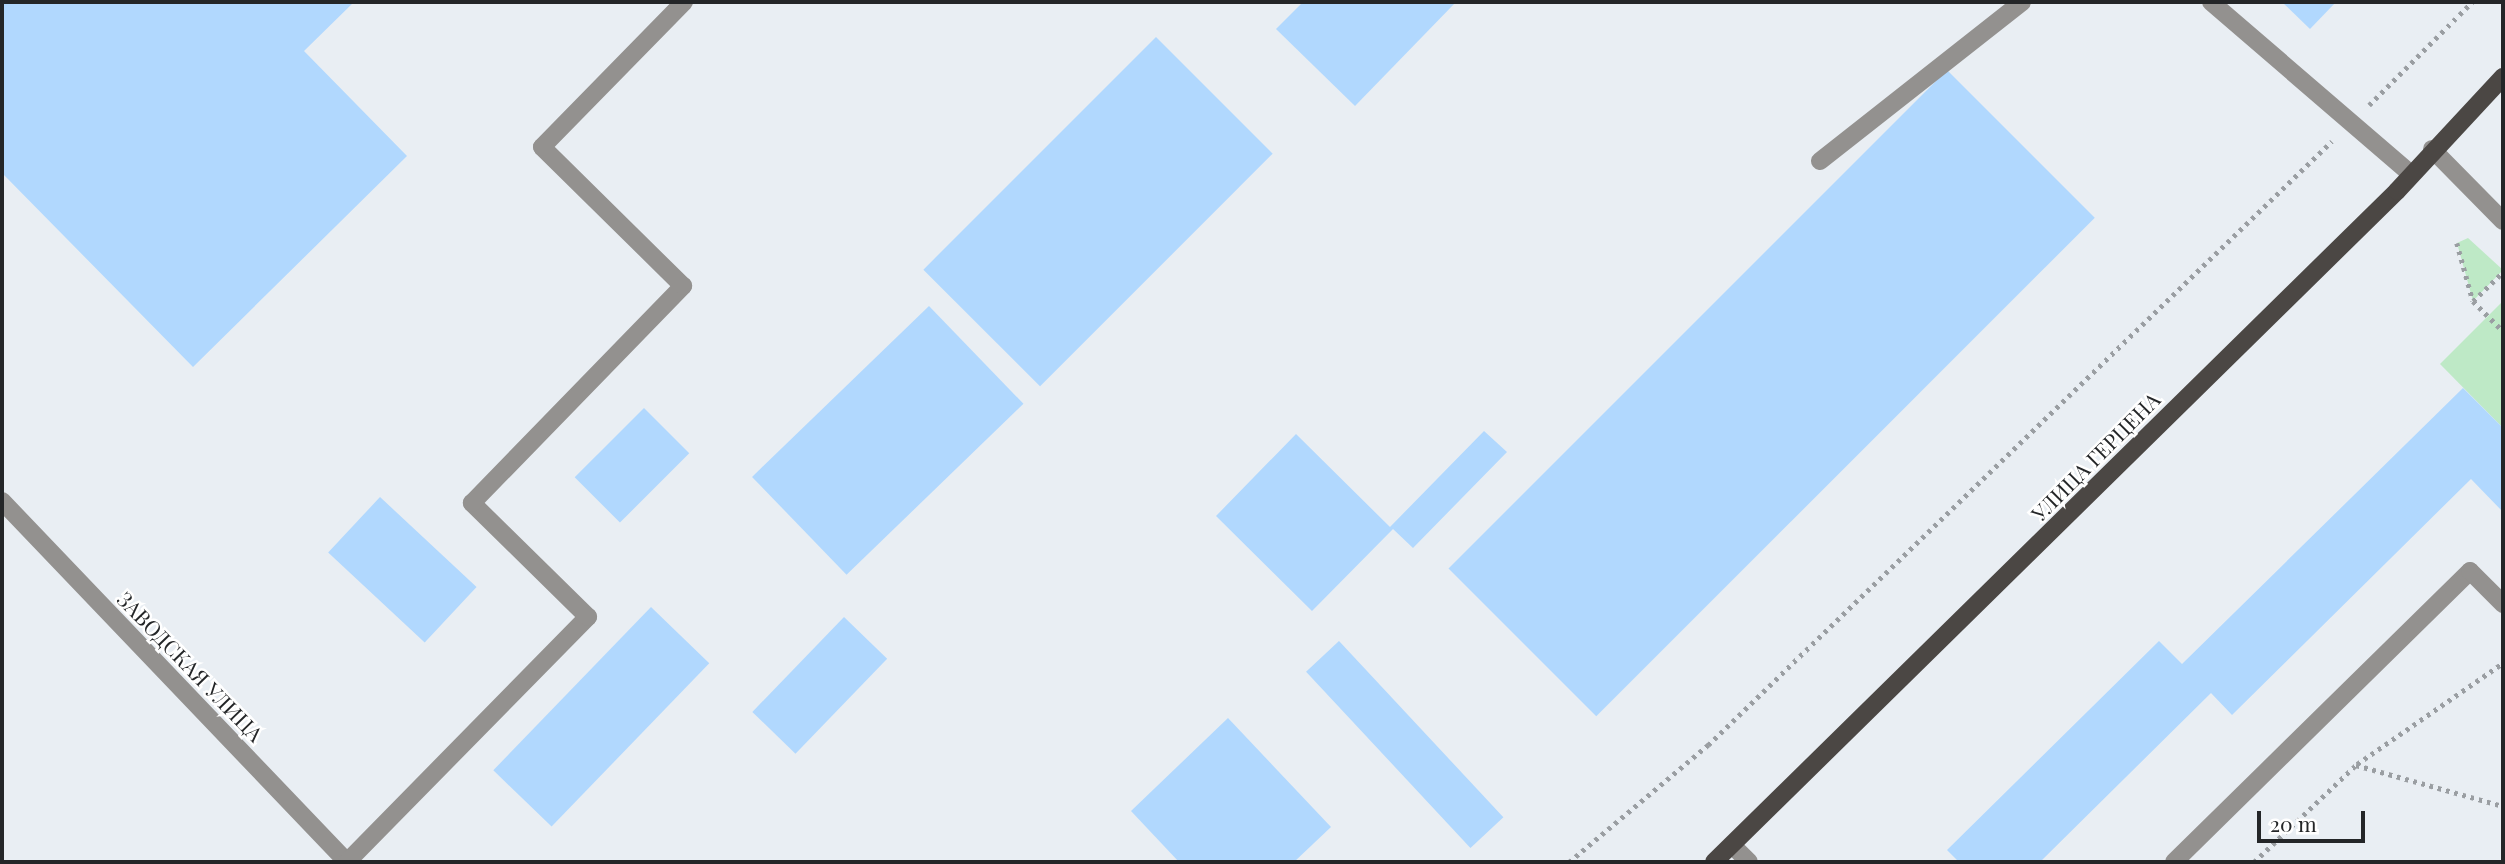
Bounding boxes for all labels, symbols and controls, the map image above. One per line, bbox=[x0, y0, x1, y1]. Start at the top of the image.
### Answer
street label: УЛИЦА ГЕРЦЕНА bbox=[2025, 386, 2165, 526]
street label: ЗАВОДСКАЯ УЛИЦА bbox=[113, 586, 269, 746]
scale bar bbox=[2260, 798, 2368, 842]
text: 20 m bbox=[2270, 809, 2317, 837]

